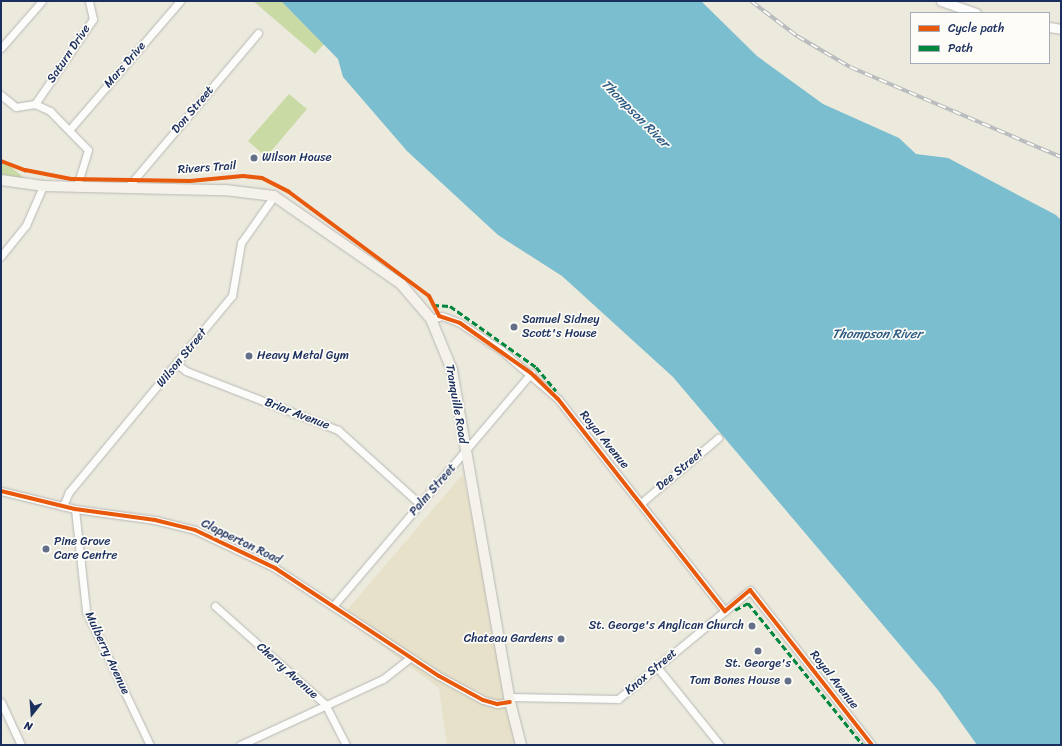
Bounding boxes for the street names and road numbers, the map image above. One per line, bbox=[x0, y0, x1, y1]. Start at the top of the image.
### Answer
street label: Saturn Drive bbox=[44, 22, 94, 86]
street label: Mars Drive bbox=[101, 39, 149, 91]
street label: Don Street bbox=[169, 83, 217, 137]
street label: Rivers Trail bbox=[177, 159, 237, 177]
street label: Wilson Street bbox=[154, 325, 210, 391]
street label: Tranquille Road bbox=[442, 363, 470, 445]
street label: Briar Avenue bbox=[263, 395, 331, 433]
street label: Royal Avenue bbox=[576, 408, 632, 472]
street label: Dee Street bbox=[653, 446, 707, 494]
street label: Palm Street bbox=[407, 461, 459, 519]
street label: Clapperton Road bbox=[199, 516, 283, 568]
street label: Mulberry Avenue bbox=[82, 609, 132, 697]
street label: Cherry Avenue bbox=[253, 640, 321, 702]
street label: Knox Street bbox=[622, 646, 680, 698]
street label: Royal Avenue bbox=[807, 648, 861, 712]

